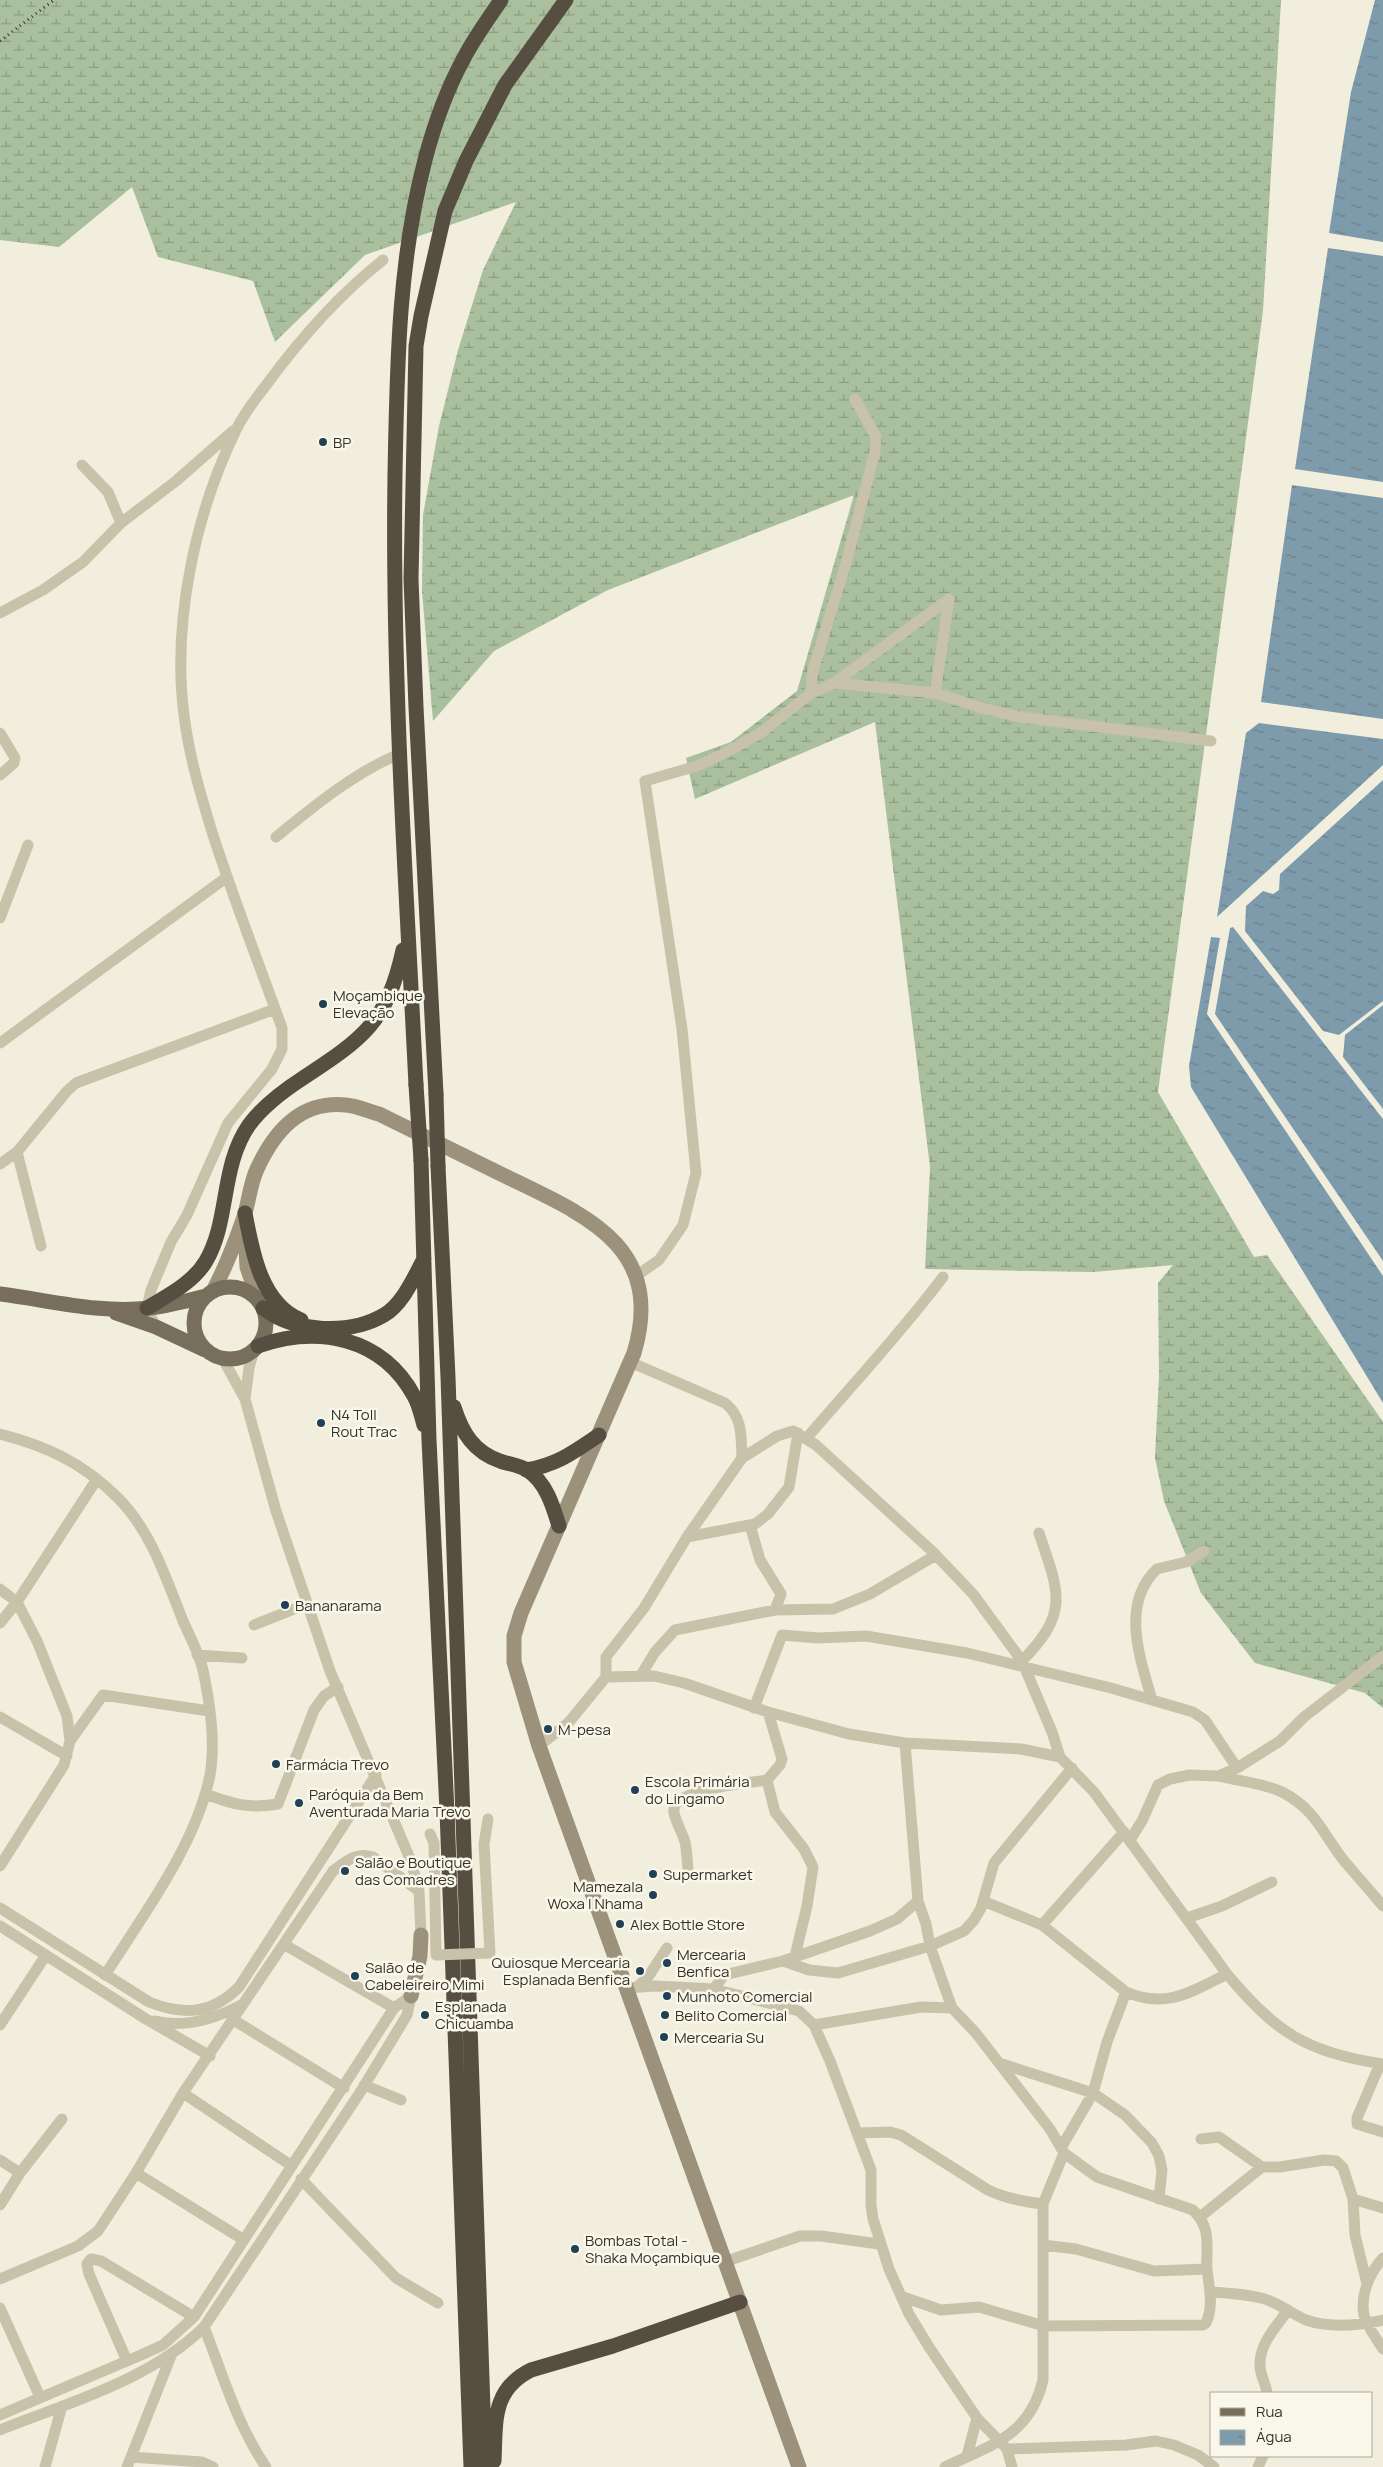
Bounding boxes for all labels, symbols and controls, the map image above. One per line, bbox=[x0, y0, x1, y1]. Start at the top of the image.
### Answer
place label: BP bbox=[333, 432, 351, 453]
marker: BP bbox=[317, 436, 329, 448]
place label: Moçambique Elevação bbox=[333, 985, 423, 1023]
marker: Moçambique Elevação bbox=[317, 998, 329, 1010]
place label: N4 Toll Rout Trac bbox=[331, 1404, 397, 1442]
marker: N4 Toll Rout Trac bbox=[315, 1417, 327, 1429]
place label: Bananarama bbox=[295, 1595, 382, 1616]
marker: Bananarama bbox=[279, 1599, 291, 1611]
place label: M-pesa bbox=[558, 1719, 611, 1740]
marker: M-pesa bbox=[542, 1723, 554, 1735]
place label: Farmácia Trevo bbox=[286, 1754, 389, 1775]
marker: Farmácia Trevo bbox=[270, 1758, 282, 1770]
place label: Escola Primária do Lingamo bbox=[645, 1771, 749, 1809]
place label: Paróquia da Bem Aventurada Maria Trevo bbox=[309, 1784, 471, 1822]
marker: Escola Primária do Lingamo bbox=[629, 1784, 641, 1796]
marker: Paróquia da Bem Aventurada Maria Trevo bbox=[293, 1797, 305, 1809]
place label: Salão e Boutique das Comadres bbox=[355, 1852, 471, 1890]
place label: Supermarket bbox=[663, 1864, 753, 1885]
marker: Salão e Boutique das Comadres bbox=[339, 1865, 351, 1877]
marker: Supermarket bbox=[647, 1868, 659, 1880]
place label: Mamezala Woxa I Nhama bbox=[547, 1876, 643, 1914]
marker: Mamezala Woxa I Nhama bbox=[647, 1889, 659, 1901]
place label: Alex Bottle Store bbox=[630, 1914, 745, 1935]
marker: Alex Bottle Store bbox=[614, 1918, 626, 1930]
place label: Mercearia Benfica bbox=[677, 1944, 746, 1982]
place label: Quiosque Mercearia Esplanada Benfica bbox=[492, 1952, 630, 1990]
place label: Salão de Cabeleireiro Mimi bbox=[365, 1957, 484, 1995]
marker: Mercearia Benfica bbox=[661, 1957, 673, 1969]
marker: Quiosque Mercearia Esplanada Benfica bbox=[634, 1965, 646, 1977]
marker: Salão de Cabeleireiro Mimi bbox=[349, 1970, 361, 1982]
place label: Munhoto Comercial bbox=[677, 1986, 813, 2007]
marker: Munhoto Comercial bbox=[661, 1990, 673, 2002]
place label: Esplanada Chicuamba bbox=[435, 1996, 514, 2034]
place label: Belito Comercial bbox=[675, 2005, 787, 2026]
marker: Esplanada Chicuamba bbox=[419, 2009, 431, 2021]
marker: Belito Comercial bbox=[659, 2009, 671, 2021]
place label: Mercearia Su bbox=[674, 2027, 764, 2048]
marker: Mercearia Su bbox=[658, 2031, 670, 2043]
place label: Bombas Total - Shaka Moçambique bbox=[585, 2230, 720, 2268]
marker: Bombas Total - Shaka Moçambique bbox=[569, 2243, 581, 2255]
legend bbox=[1210, 2392, 1373, 2457]
text: Rua bbox=[1256, 2401, 1283, 2422]
text: Água bbox=[1256, 2426, 1292, 2447]

